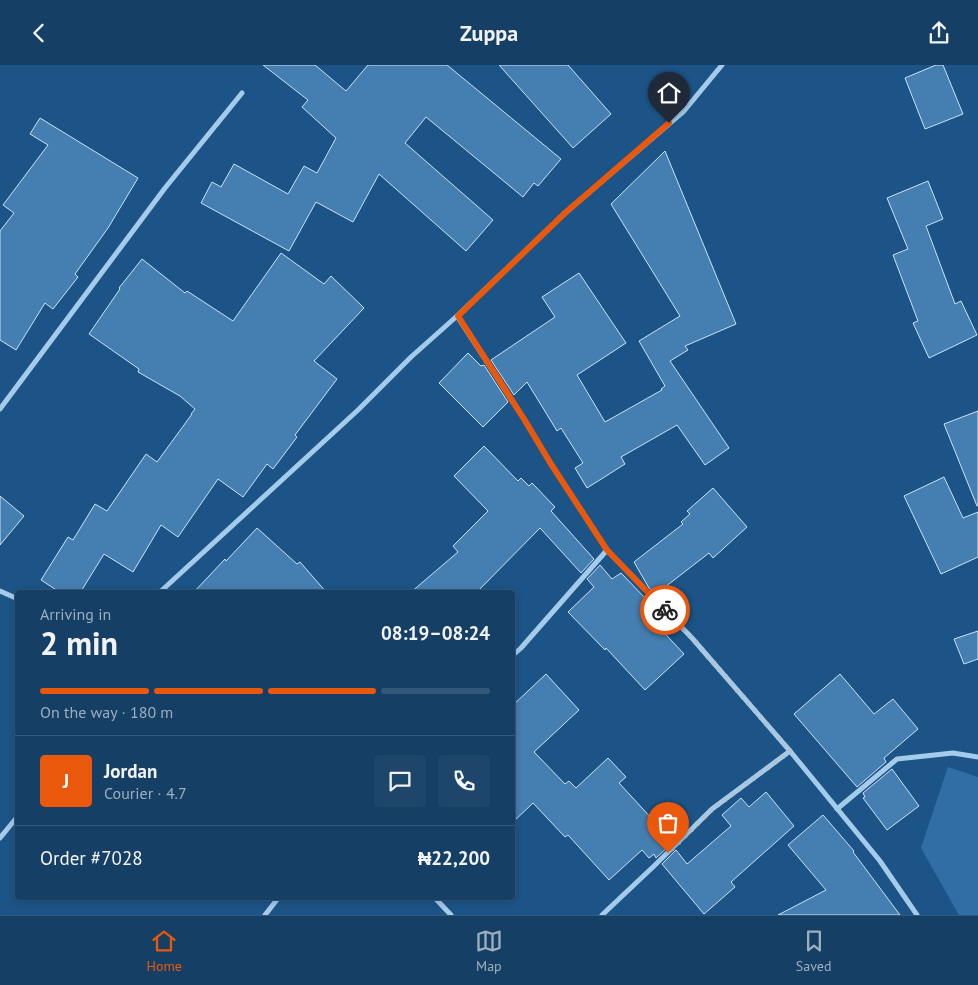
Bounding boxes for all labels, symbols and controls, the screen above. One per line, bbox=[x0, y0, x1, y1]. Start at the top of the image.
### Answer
icon: back bbox=[25, 19, 53, 47]
text: Zuppa bbox=[460, 19, 518, 47]
icon: share bbox=[925, 19, 953, 47]
pin bbox=[648, 72, 690, 123]
icon: home bbox=[655, 79, 683, 107]
courier bbox=[640, 585, 690, 635]
icon: bike bbox=[651, 596, 679, 624]
text: Arriving in bbox=[40, 604, 111, 624]
text: 08:19–08:24 bbox=[381, 621, 490, 645]
text: 2 min bbox=[40, 622, 118, 664]
text: On the way · 180 m bbox=[40, 702, 173, 722]
button: chat bbox=[374, 755, 426, 807]
button: phone bbox=[438, 755, 490, 807]
text: Jordan bbox=[104, 759, 157, 783]
text: J bbox=[63, 769, 69, 793]
text: Courier · 4.7 bbox=[104, 783, 187, 803]
pin bbox=[647, 802, 689, 853]
icon: bag bbox=[654, 809, 682, 837]
text: Order #7028 bbox=[40, 846, 143, 870]
text: ₦22,200 bbox=[418, 846, 490, 870]
tab: Home bbox=[146, 927, 182, 975]
tab: Map bbox=[475, 927, 503, 975]
tab: Saved bbox=[796, 927, 831, 975]

